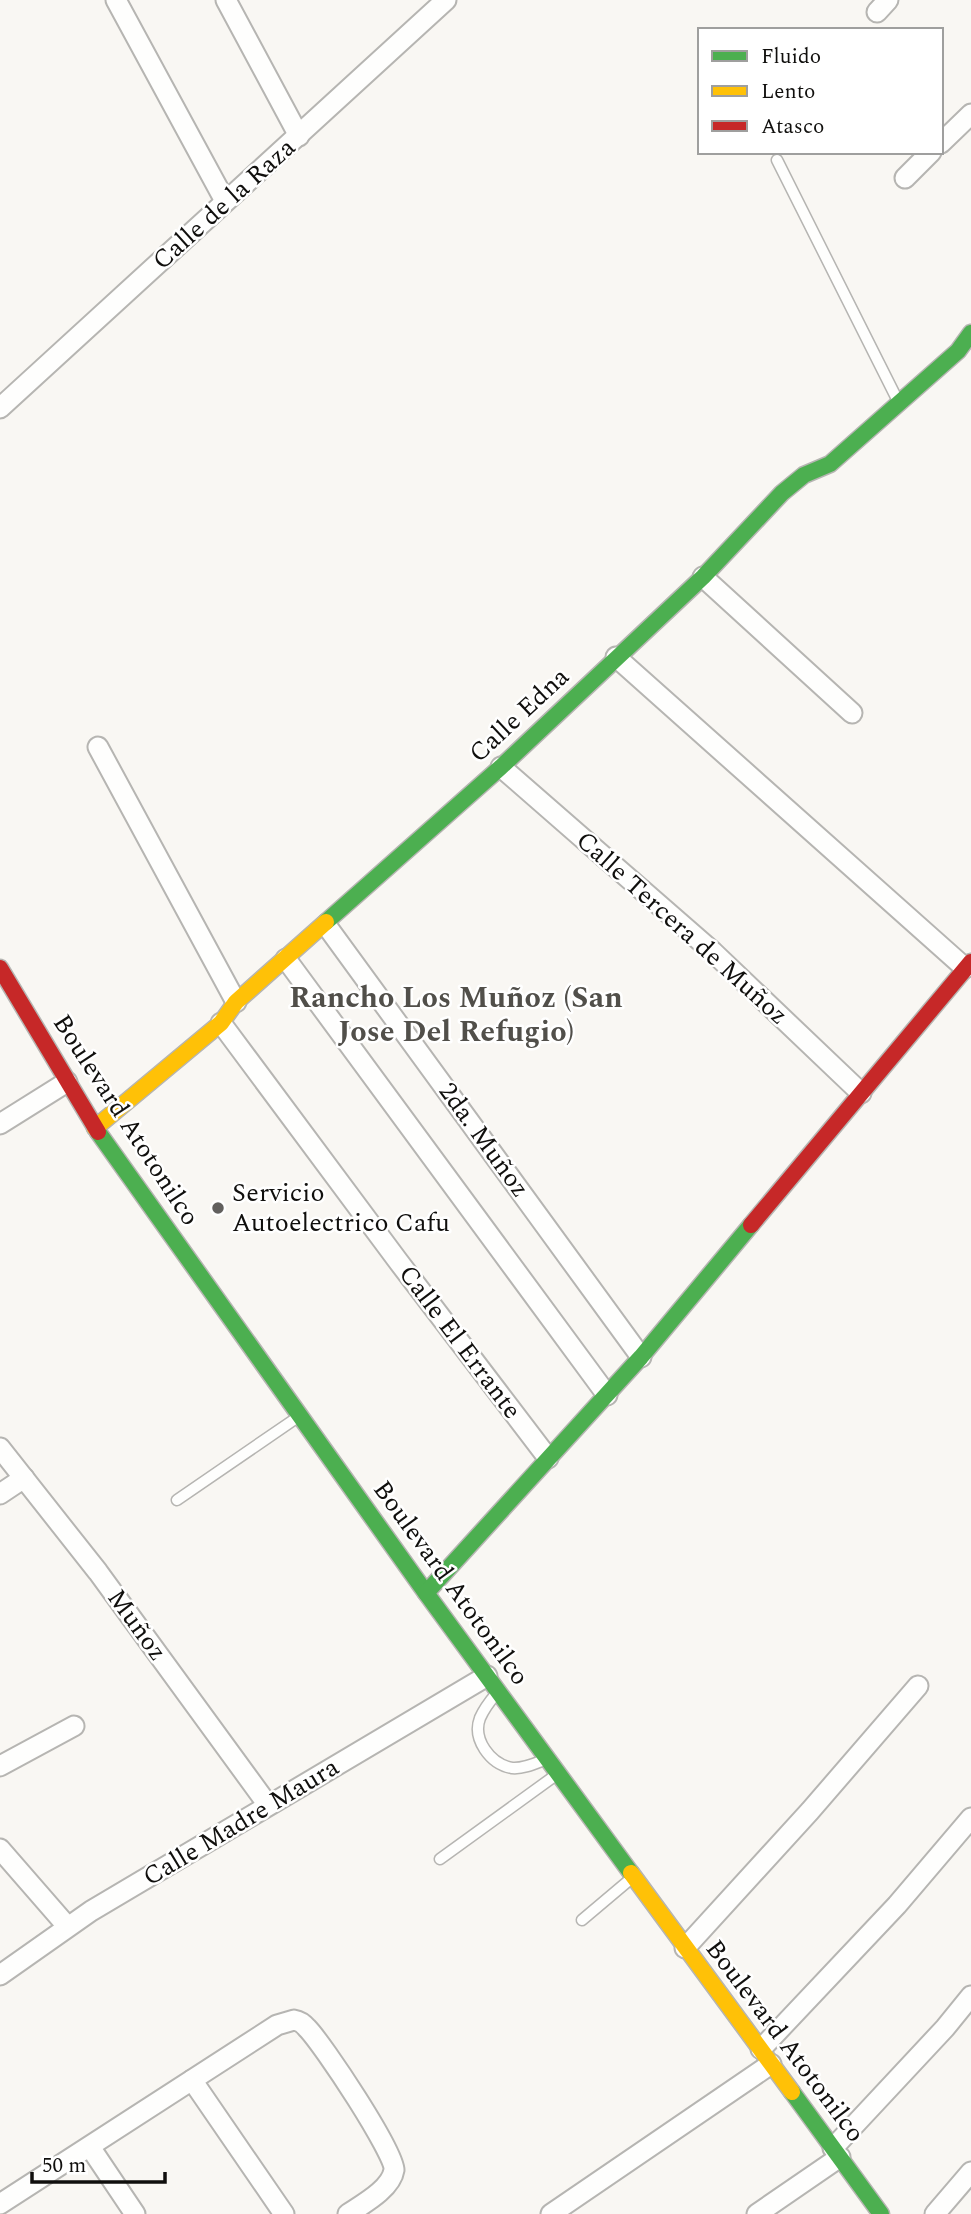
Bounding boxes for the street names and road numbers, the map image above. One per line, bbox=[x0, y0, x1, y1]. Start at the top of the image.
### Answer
street label: Calle de la Raza bbox=[143, 128, 305, 280]
street label: Calle Edna bbox=[460, 658, 579, 772]
street label: Calle Tercera de Muñoz bbox=[567, 821, 797, 1035]
street label: Boulevard Atotonilco bbox=[42, 1006, 210, 1234]
street label: 2da. Muñoz bbox=[428, 1074, 540, 1206]
street label: Calle El Errante bbox=[389, 1256, 531, 1428]
street label: Boulevard Atotonilco bbox=[363, 1472, 539, 1694]
street label: Muñoz bbox=[97, 1580, 177, 1670]
street label: Calle Madre Maura bbox=[135, 1747, 347, 1897]
street label: Boulevard Atotonilco bbox=[695, 1931, 875, 2151]

